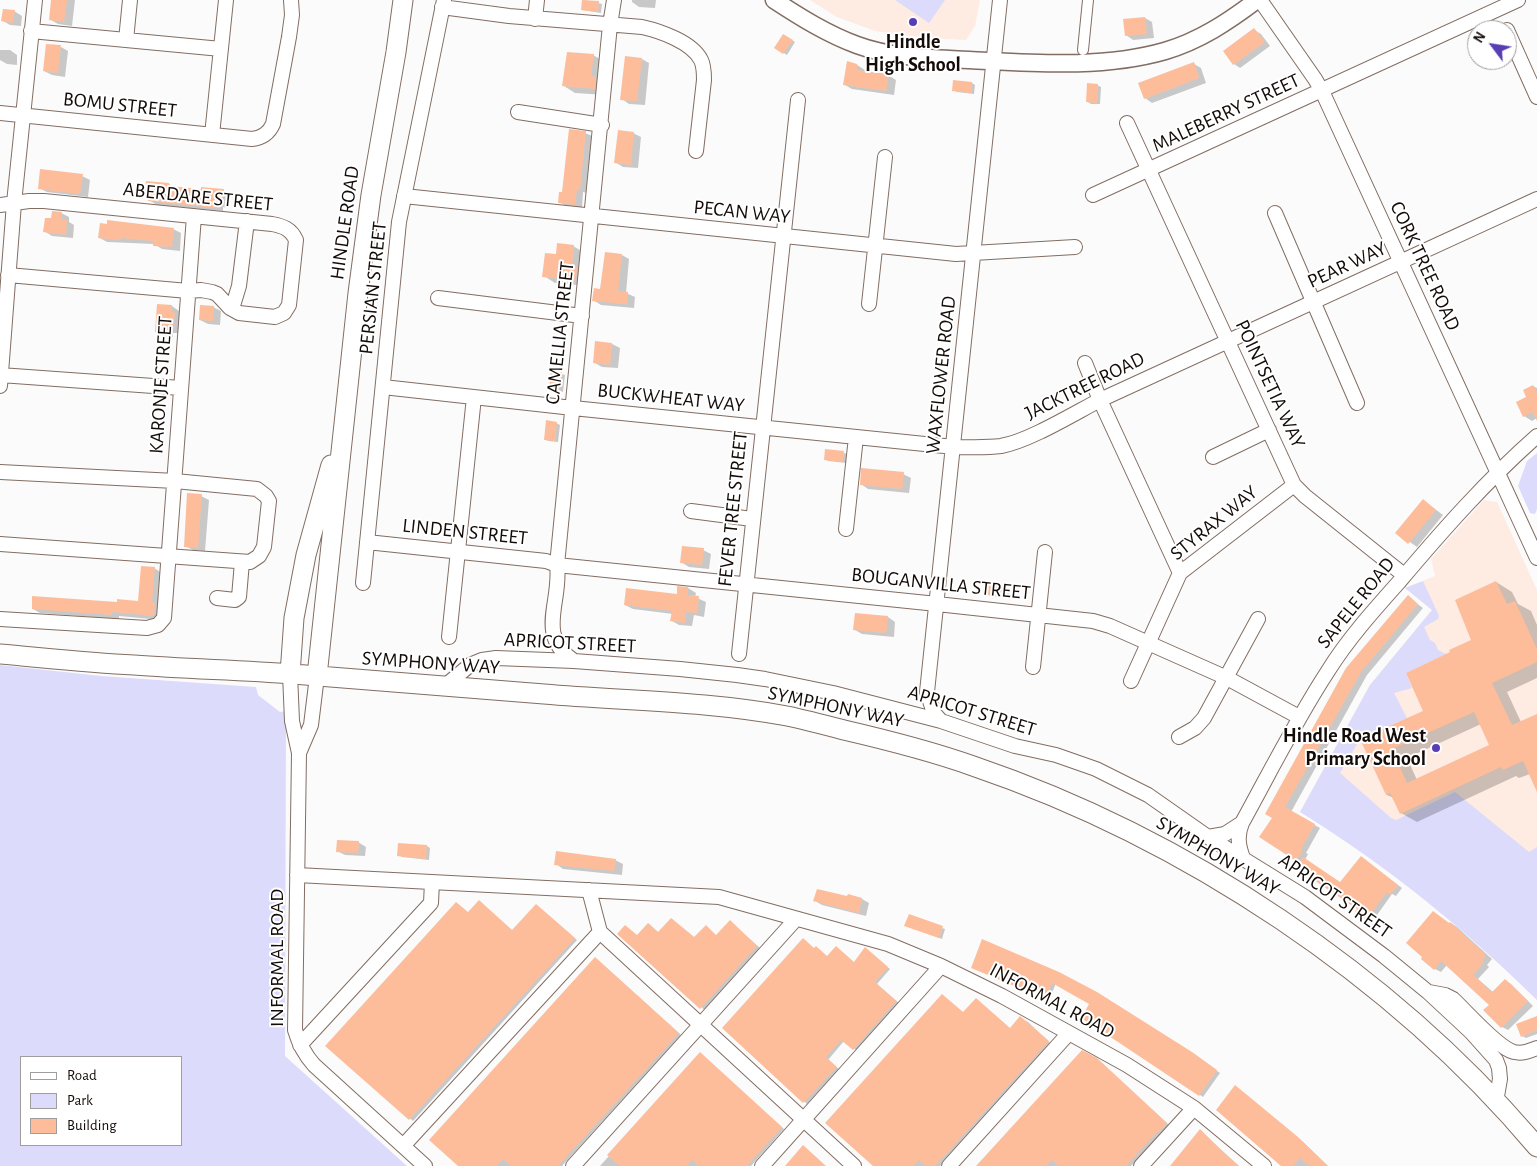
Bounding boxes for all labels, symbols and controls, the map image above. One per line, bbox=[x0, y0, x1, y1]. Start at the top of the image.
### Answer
marker: Hindle High School bbox=[907, 16, 919, 28]
north arrow bbox=[1467, 20, 1517, 70]
place label: Hindle High School bbox=[865, 30, 961, 77]
text: N bbox=[1471, 30, 1489, 46]
street label: MALEBERRY STREET bbox=[1148, 68, 1304, 158]
street label: BOMU STREET bbox=[62, 87, 178, 123]
street label: HINDLE ROAD bbox=[325, 165, 365, 281]
street label: ABERDARE STREET bbox=[122, 177, 274, 217]
street label: PECAN WAY bbox=[692, 195, 792, 229]
street label: CORK TREE ROAD bbox=[1385, 198, 1465, 334]
street label: PERSIAN STREET bbox=[354, 220, 392, 356]
street label: PEAR WAY bbox=[1304, 236, 1390, 294]
street label: CAMELLIA STREET bbox=[541, 260, 579, 406]
street label: WAXFLOWER ROAD bbox=[921, 295, 961, 455]
street label: KARONJE STREET bbox=[144, 315, 178, 455]
street label: POINTSETIA WAY bbox=[1230, 316, 1310, 452]
street label: JACKTREE ROAD bbox=[1021, 347, 1149, 425]
street label: BUCKWHEAT WAY bbox=[596, 378, 746, 418]
street label: FEVER TREE STREET bbox=[713, 430, 753, 588]
street label: STYRAX WAY bbox=[1165, 480, 1263, 566]
street label: LINDEN STREET bbox=[401, 513, 529, 551]
street label: SAPELE ROAD bbox=[1312, 553, 1400, 653]
street label: BOUGANVILLA STREET bbox=[850, 563, 1032, 605]
street label: APRICOT STREET bbox=[503, 628, 637, 658]
street label: SYMPHONY WAY bbox=[361, 646, 501, 680]
street label: APRICOT STREET bbox=[905, 680, 1039, 742]
street label: SYMPHONY WAY bbox=[766, 681, 906, 733]
place label: Hindle Road West Primary School bbox=[1283, 724, 1426, 771]
marker: Hindle Road West Primary School bbox=[1430, 742, 1442, 754]
street label: SYMPHONY WAY bbox=[1152, 811, 1284, 901]
street label: APRICOT STREET bbox=[1274, 848, 1396, 944]
street label: INFORMAL ROAD bbox=[265, 889, 289, 1027]
street label: INFORMAL ROAD bbox=[985, 958, 1119, 1044]
legend bbox=[20, 1056, 182, 1146]
text: Road bbox=[67, 1068, 97, 1083]
text: Park bbox=[67, 1093, 93, 1108]
text: Building bbox=[67, 1118, 117, 1133]

